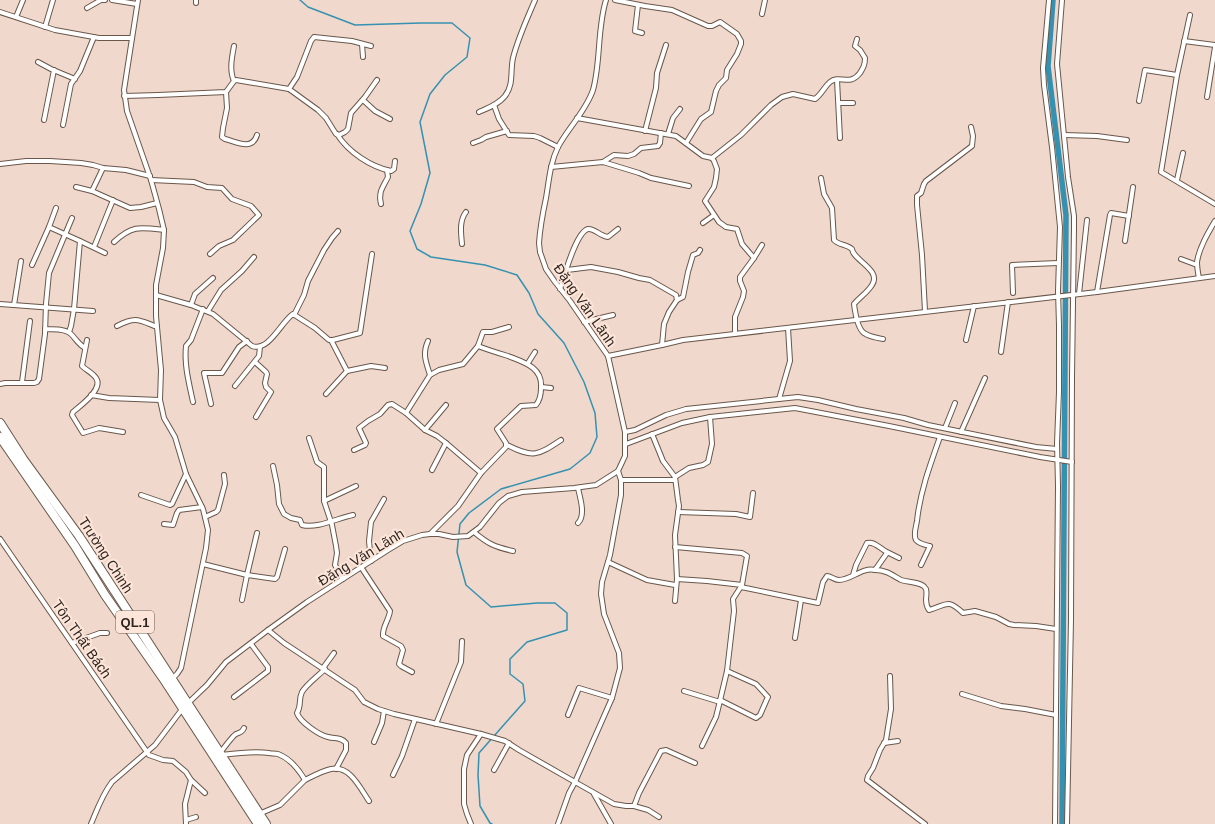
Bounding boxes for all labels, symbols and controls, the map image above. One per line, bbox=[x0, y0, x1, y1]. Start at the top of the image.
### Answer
street label: Đặng Văn Lãnh bbox=[551, 261, 619, 349]
street label: Trường Chinh bbox=[76, 514, 136, 596]
street label: Đặng Văn Lãnh bbox=[315, 525, 407, 589]
street label: Tôn Thất Bách bbox=[49, 597, 115, 681]
road number: QL.1 bbox=[116, 611, 154, 633]

